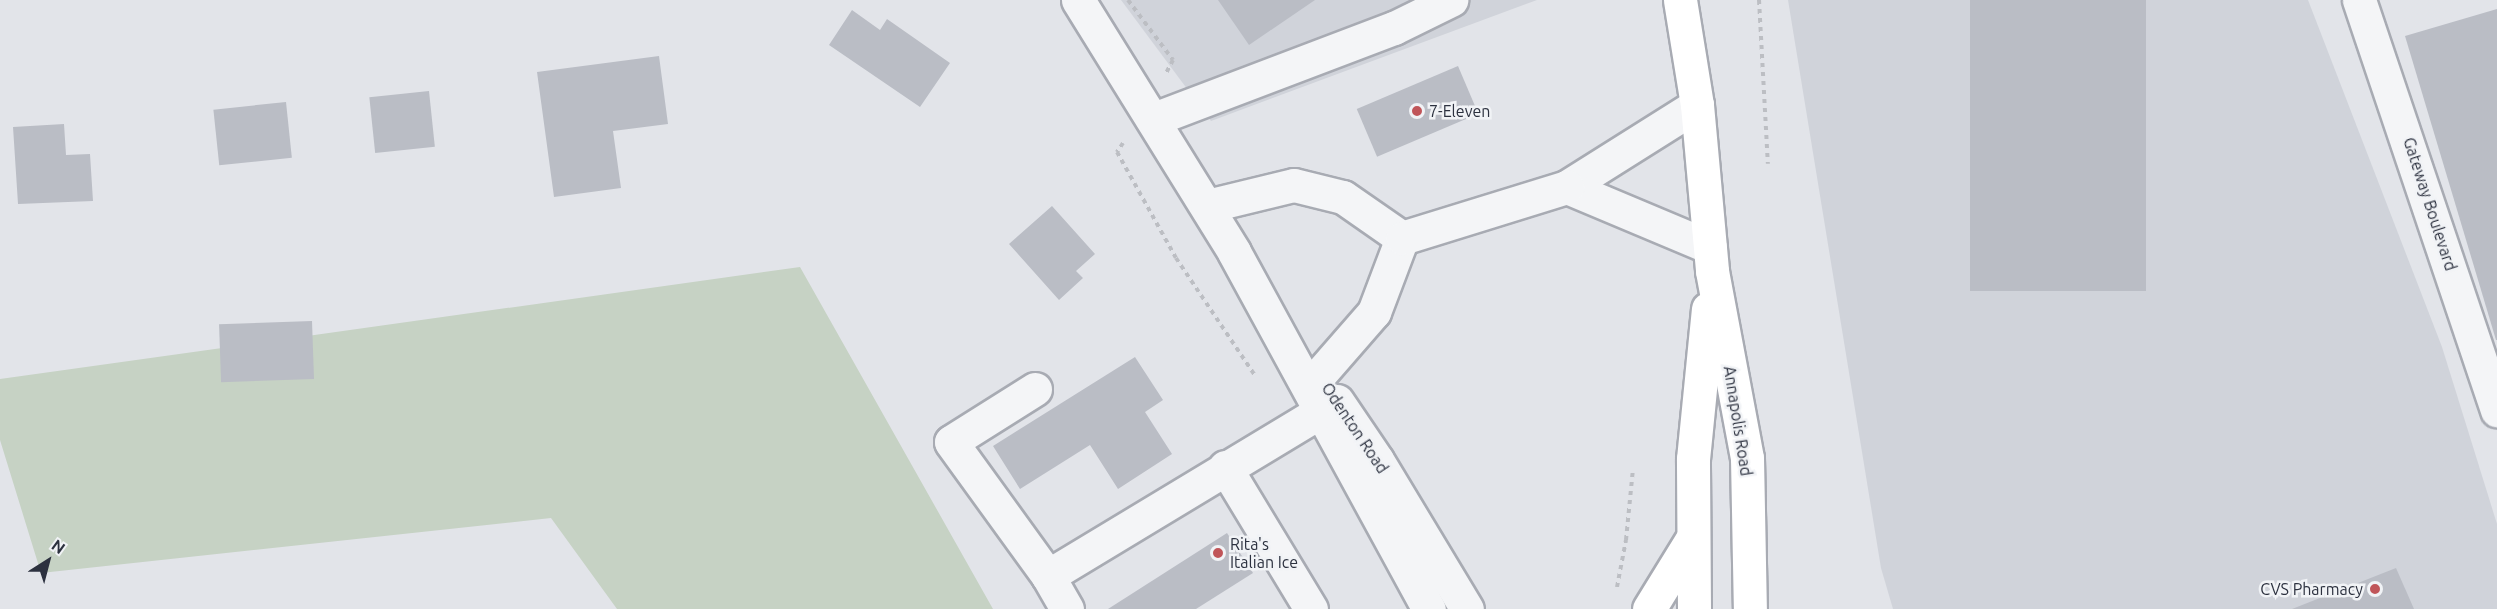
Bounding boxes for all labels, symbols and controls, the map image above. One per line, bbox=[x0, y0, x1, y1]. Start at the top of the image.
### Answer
place label: 7-Eleven bbox=[1429, 101, 1490, 121]
marker: 7-Eleven bbox=[1410, 104, 1424, 118]
street label: Gateway Boulevard bbox=[2399, 135, 2461, 273]
street label: Annapolis Road bbox=[1720, 365, 1756, 477]
street label: Odenton Road bbox=[1318, 379, 1392, 477]
north arrow bbox=[18, 531, 78, 591]
place label: Rita's Italian Ice bbox=[1230, 534, 1298, 572]
text: N bbox=[48, 536, 69, 557]
marker: Rita's Italian Ice bbox=[1211, 546, 1225, 560]
place label: CVS Pharmacy bbox=[2260, 579, 2363, 599]
marker: CVS Pharmacy bbox=[2368, 582, 2382, 596]

